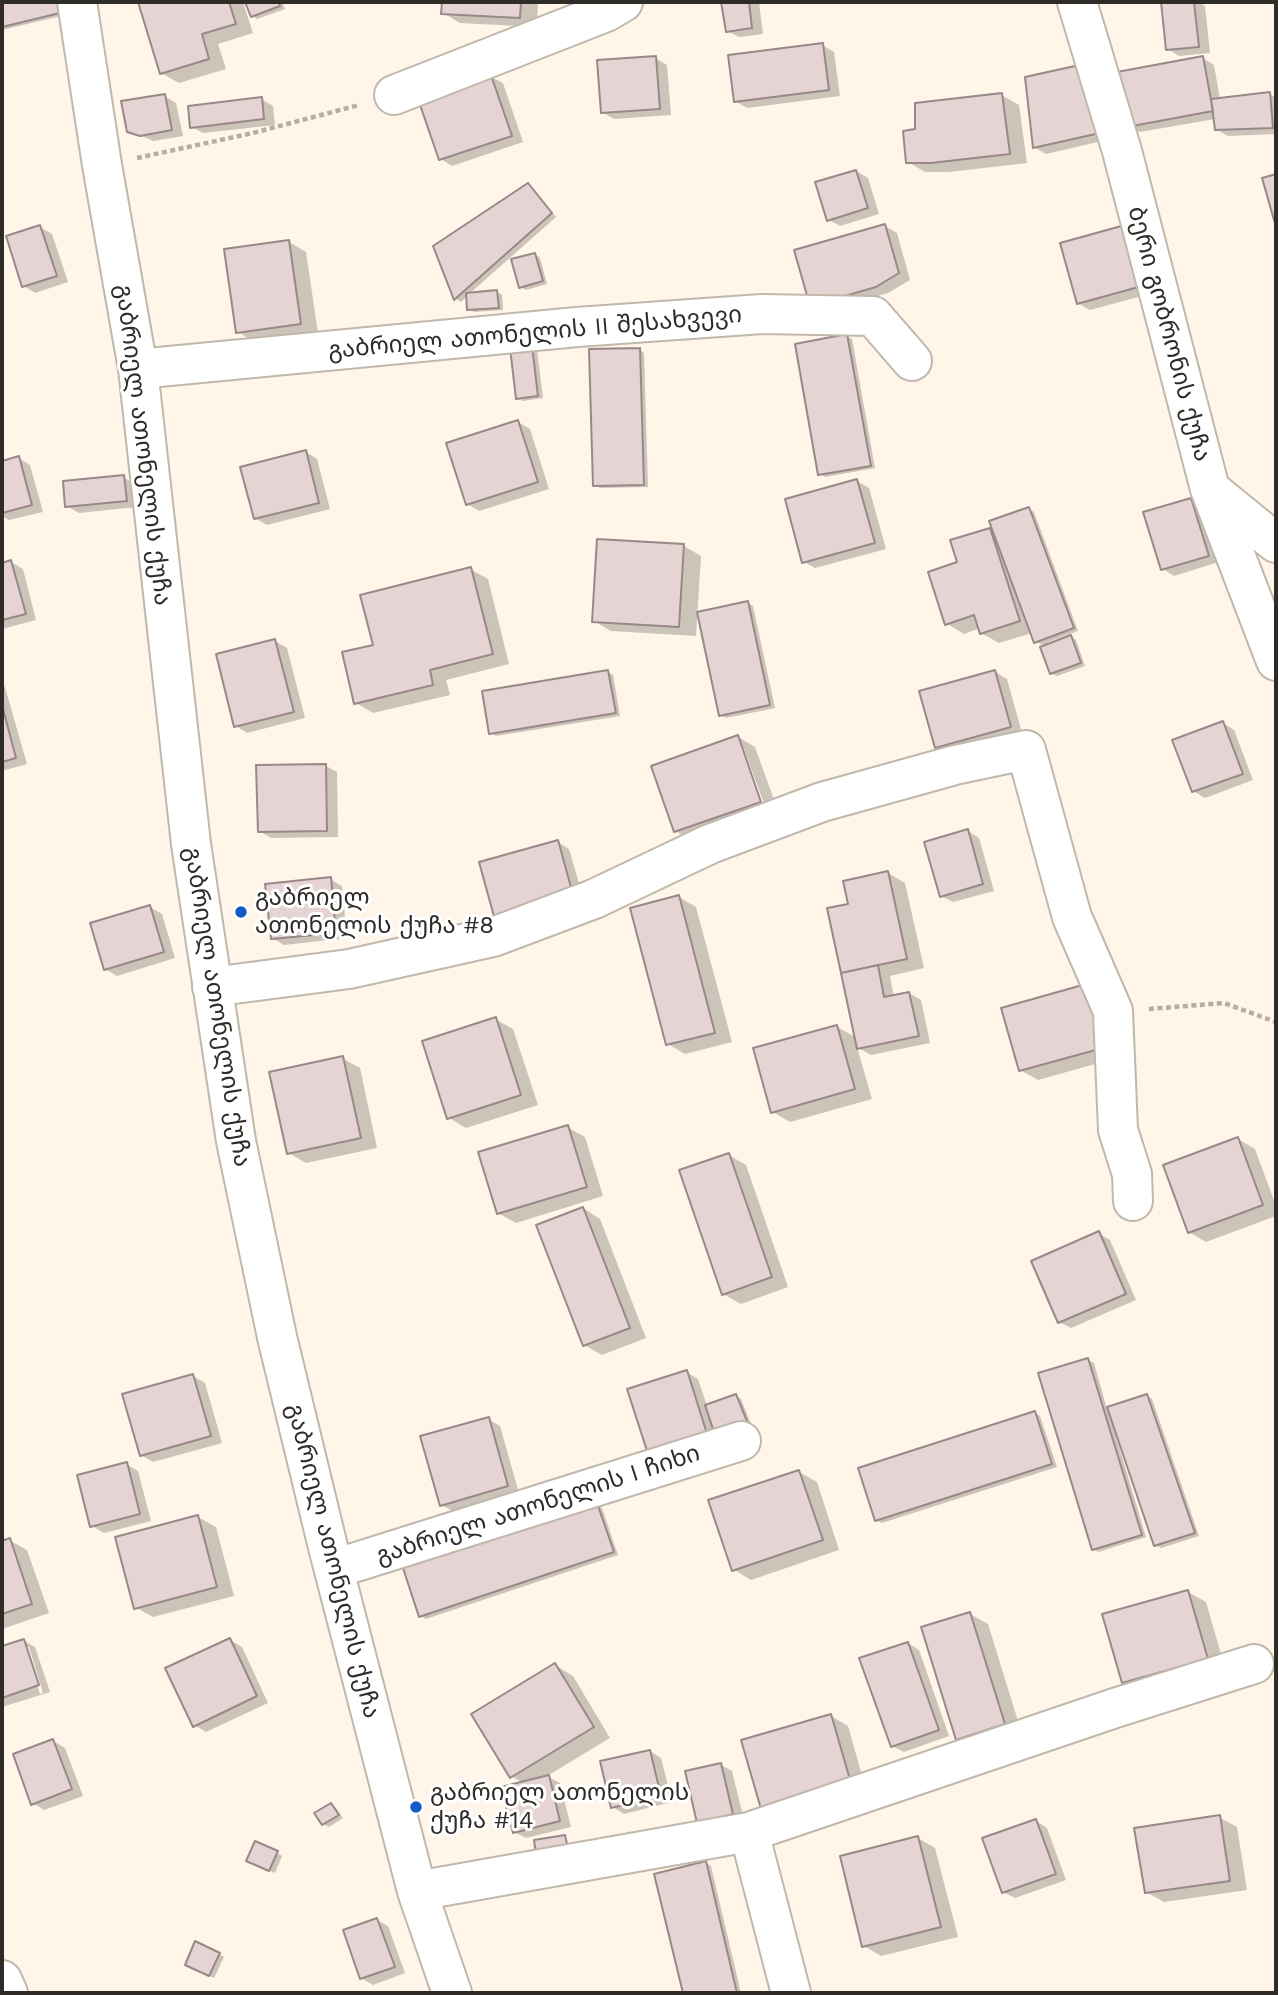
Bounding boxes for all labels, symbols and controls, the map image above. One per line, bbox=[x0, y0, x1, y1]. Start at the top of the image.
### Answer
street label: ბერი გობრონის ქუჩა bbox=[1121, 203, 1217, 465]
street label: გაბრიელ ათონელის ქუჩა bbox=[109, 283, 177, 607]
street label: გაბრიელ ათონელის II შესახვევი bbox=[327, 301, 743, 365]
street label: გაბრიელ ათონელის ქუჩა bbox=[177, 845, 257, 1169]
place label: გაბრიელ ათონელის ქუჩა #8 bbox=[255, 884, 494, 940]
marker: გაბრიელ ათონელის ქუჩა #8 bbox=[233, 904, 249, 920]
street label: გაბრიელ ათონელის ქუჩა bbox=[280, 1401, 386, 1721]
street label: გაბრიელ ათონელის I ჩიხი bbox=[372, 1439, 704, 1571]
place label: გაბრიელ ათონელის ქუჩა #14 bbox=[430, 1779, 689, 1835]
marker: გაბრიელ ათონელის ქუჩა #14 bbox=[408, 1799, 424, 1815]

